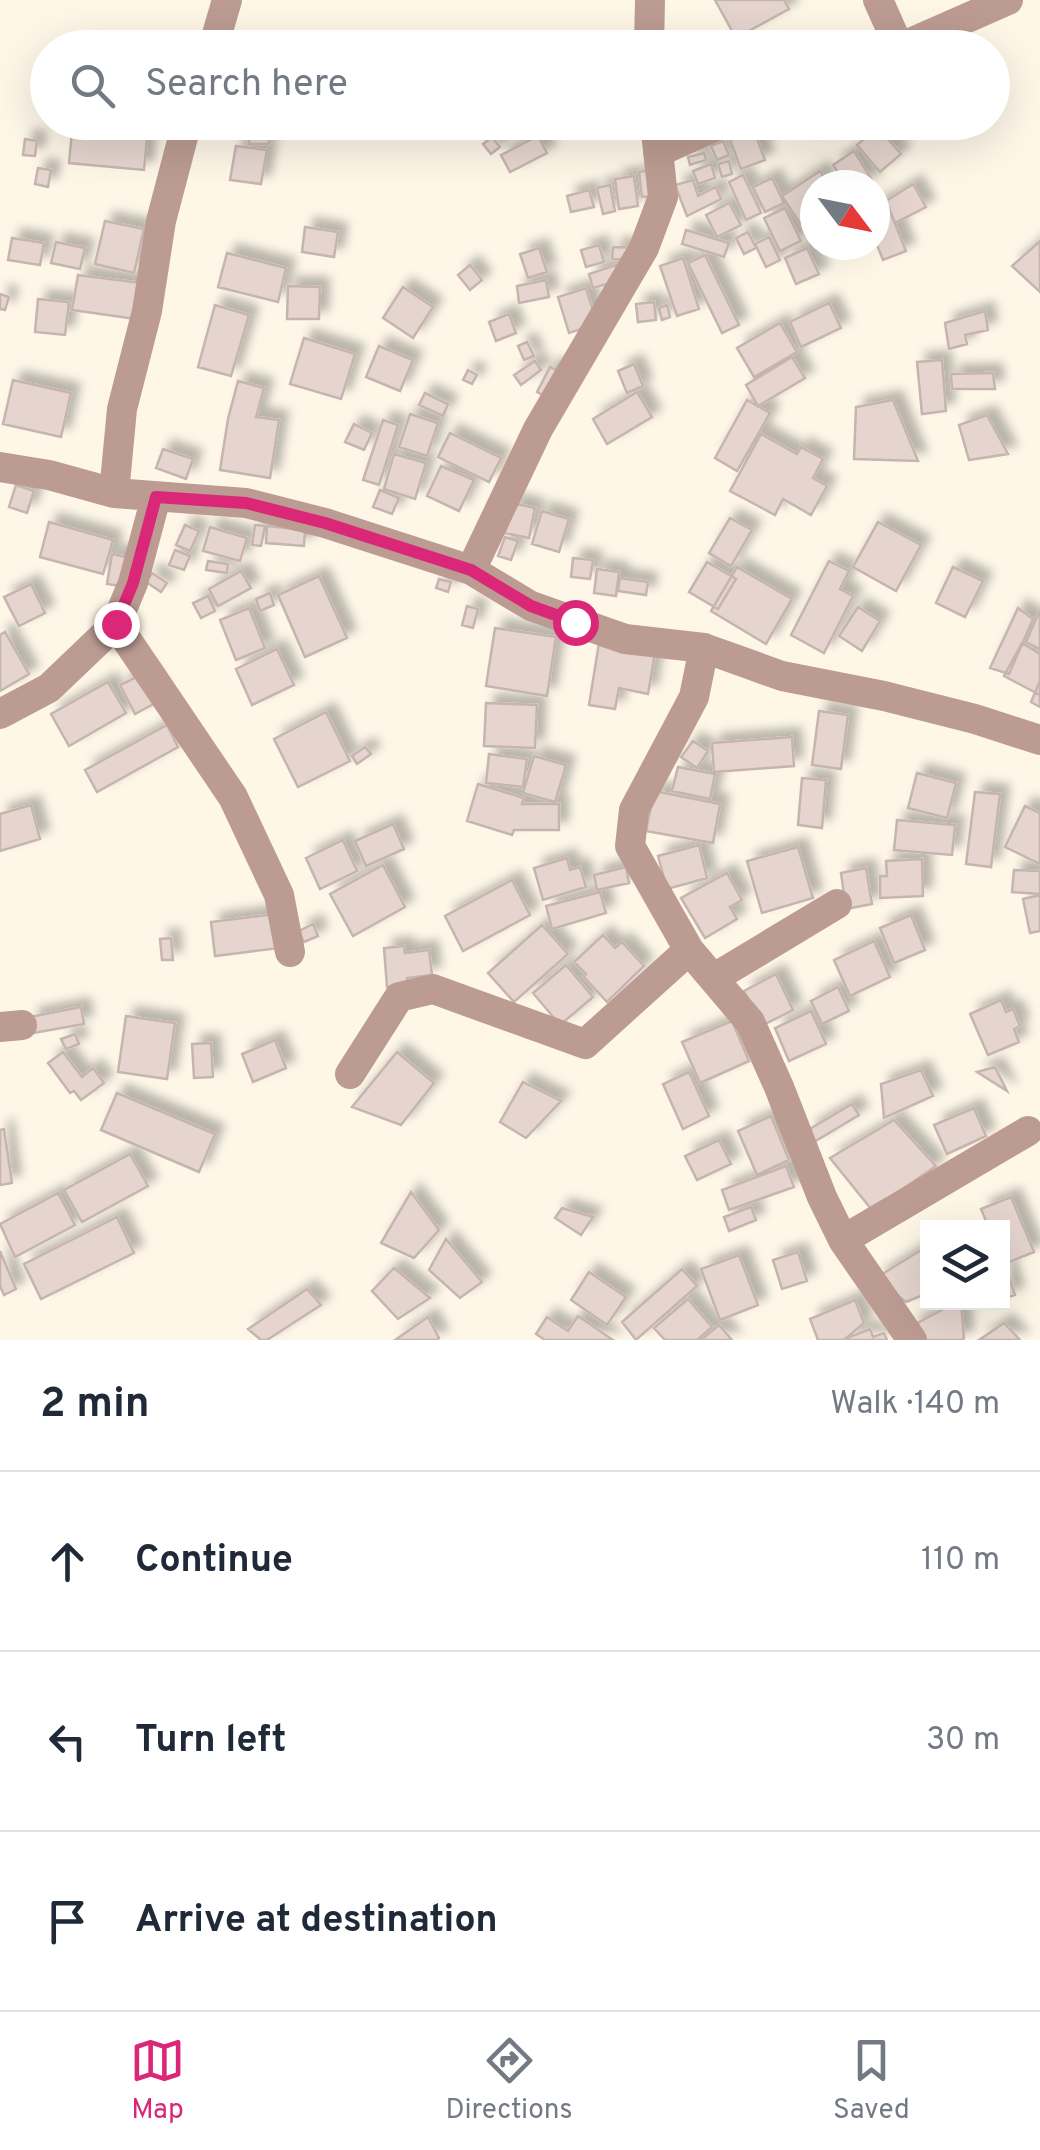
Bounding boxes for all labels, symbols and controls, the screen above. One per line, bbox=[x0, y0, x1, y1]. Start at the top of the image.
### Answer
search box bbox=[30, 30, 1010, 140]
icon: search bbox=[65, 58, 120, 113]
text: Search here bbox=[145, 61, 348, 110]
north arrow bbox=[800, 170, 890, 260]
route start bbox=[553, 600, 599, 646]
route end bbox=[94, 602, 140, 648]
map controls bbox=[920, 1220, 1010, 1310]
button: layers bbox=[920, 1220, 1010, 1310]
text: 2 min bbox=[40, 1379, 150, 1432]
text: Walk · 140 m bbox=[830, 1385, 1000, 1425]
icon: ahead bbox=[40, 1534, 95, 1589]
text: Continue bbox=[135, 1537, 293, 1586]
text: 110 m bbox=[921, 1541, 1000, 1581]
icon: left bbox=[40, 1714, 95, 1769]
text: Turn left bbox=[135, 1717, 287, 1766]
text: 30 m bbox=[926, 1721, 1000, 1761]
icon: arrive bbox=[40, 1894, 95, 1949]
text: Arrive at destination bbox=[135, 1897, 498, 1946]
tab: Map bbox=[130, 2033, 185, 2129]
tab: Directions bbox=[445, 2033, 573, 2129]
tab: Saved bbox=[833, 2033, 910, 2129]

